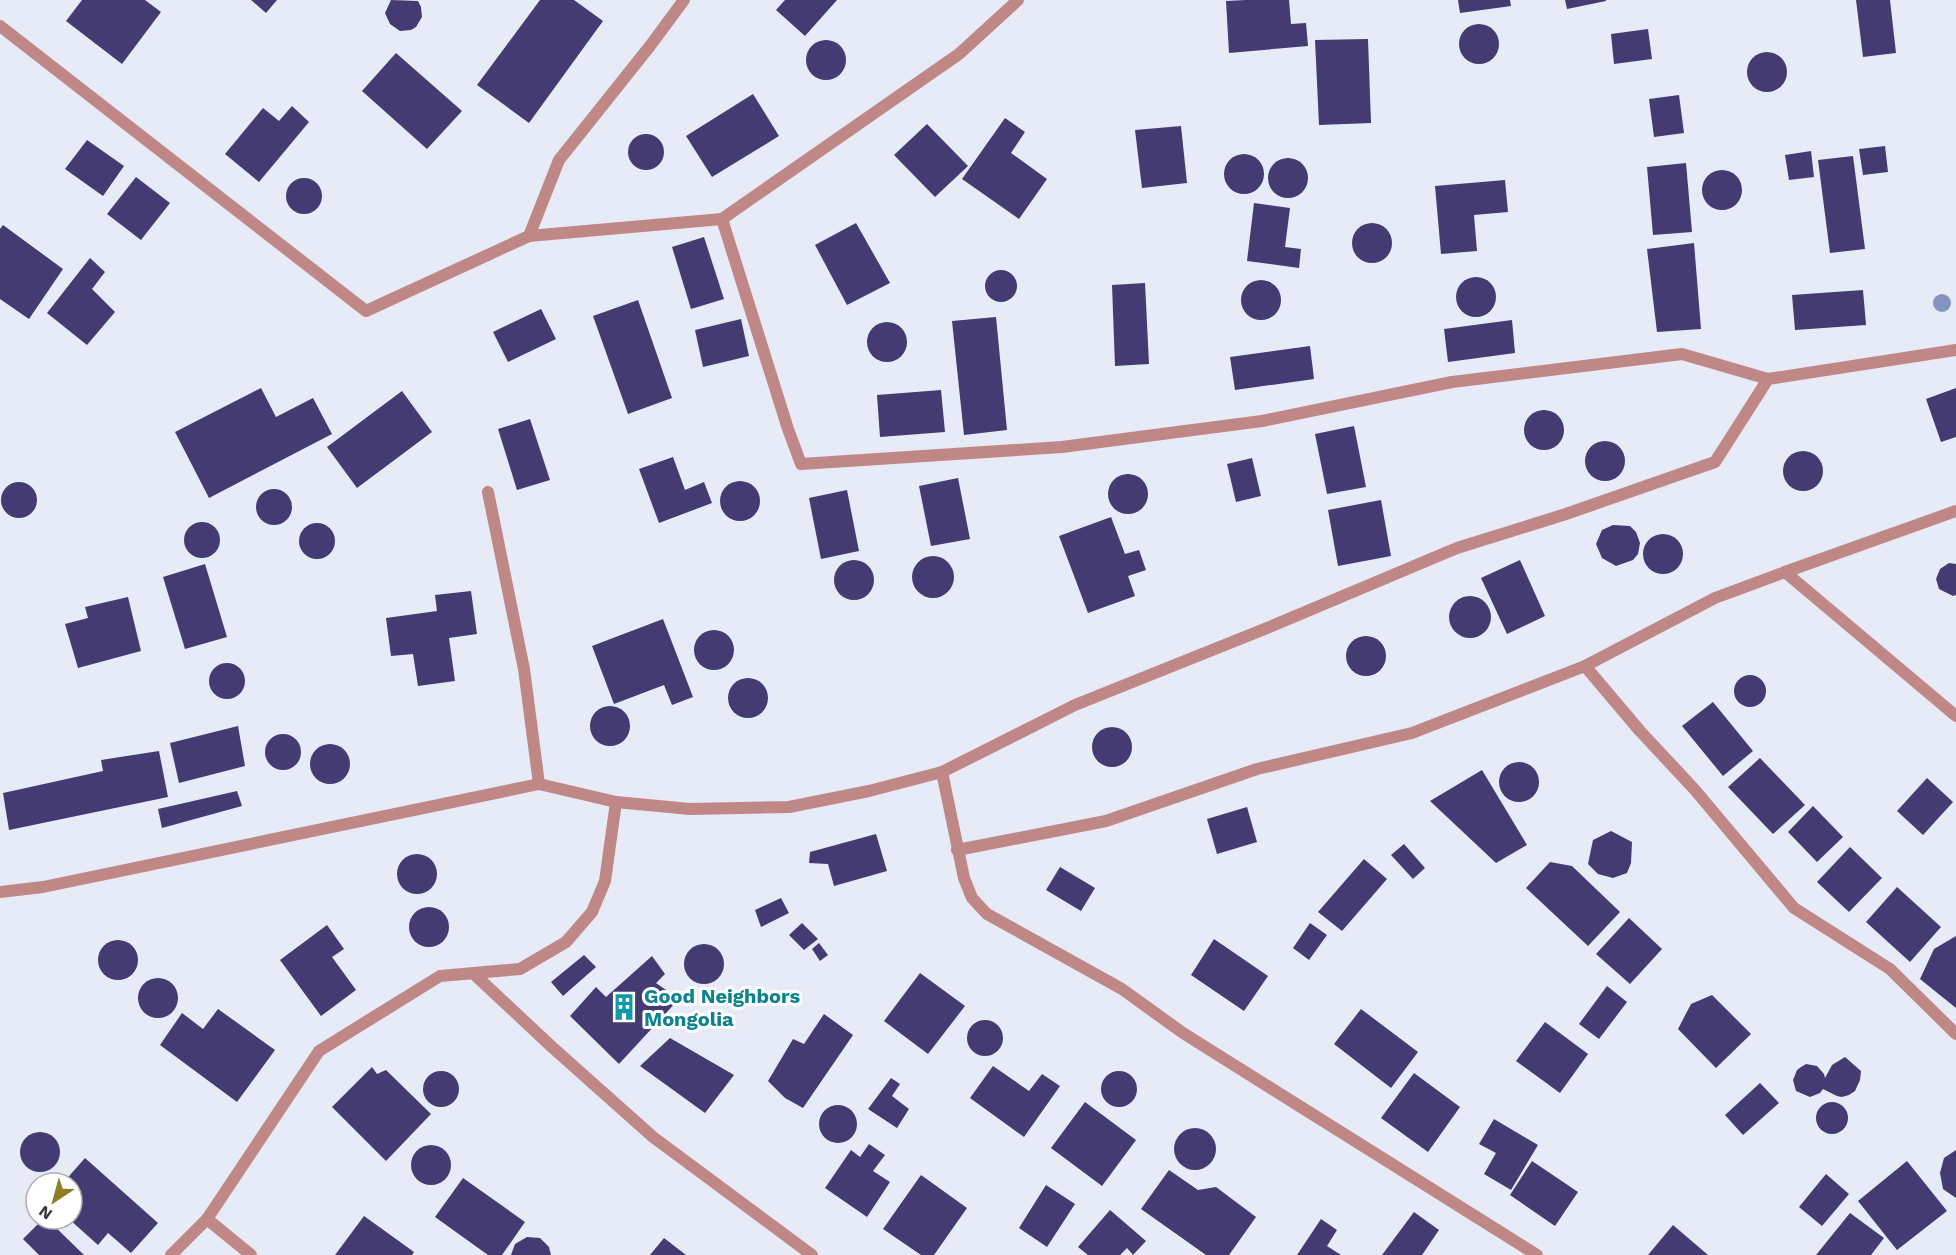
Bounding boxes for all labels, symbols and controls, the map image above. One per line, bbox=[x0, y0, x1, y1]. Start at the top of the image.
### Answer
place label: Good Neighbors Mongolia bbox=[644, 984, 800, 1031]
building icon: Good Neighbors Mongolia bbox=[609, 992, 639, 1022]
north arrow bbox=[24, 1171, 84, 1231]
text: N bbox=[35, 1202, 56, 1224]

